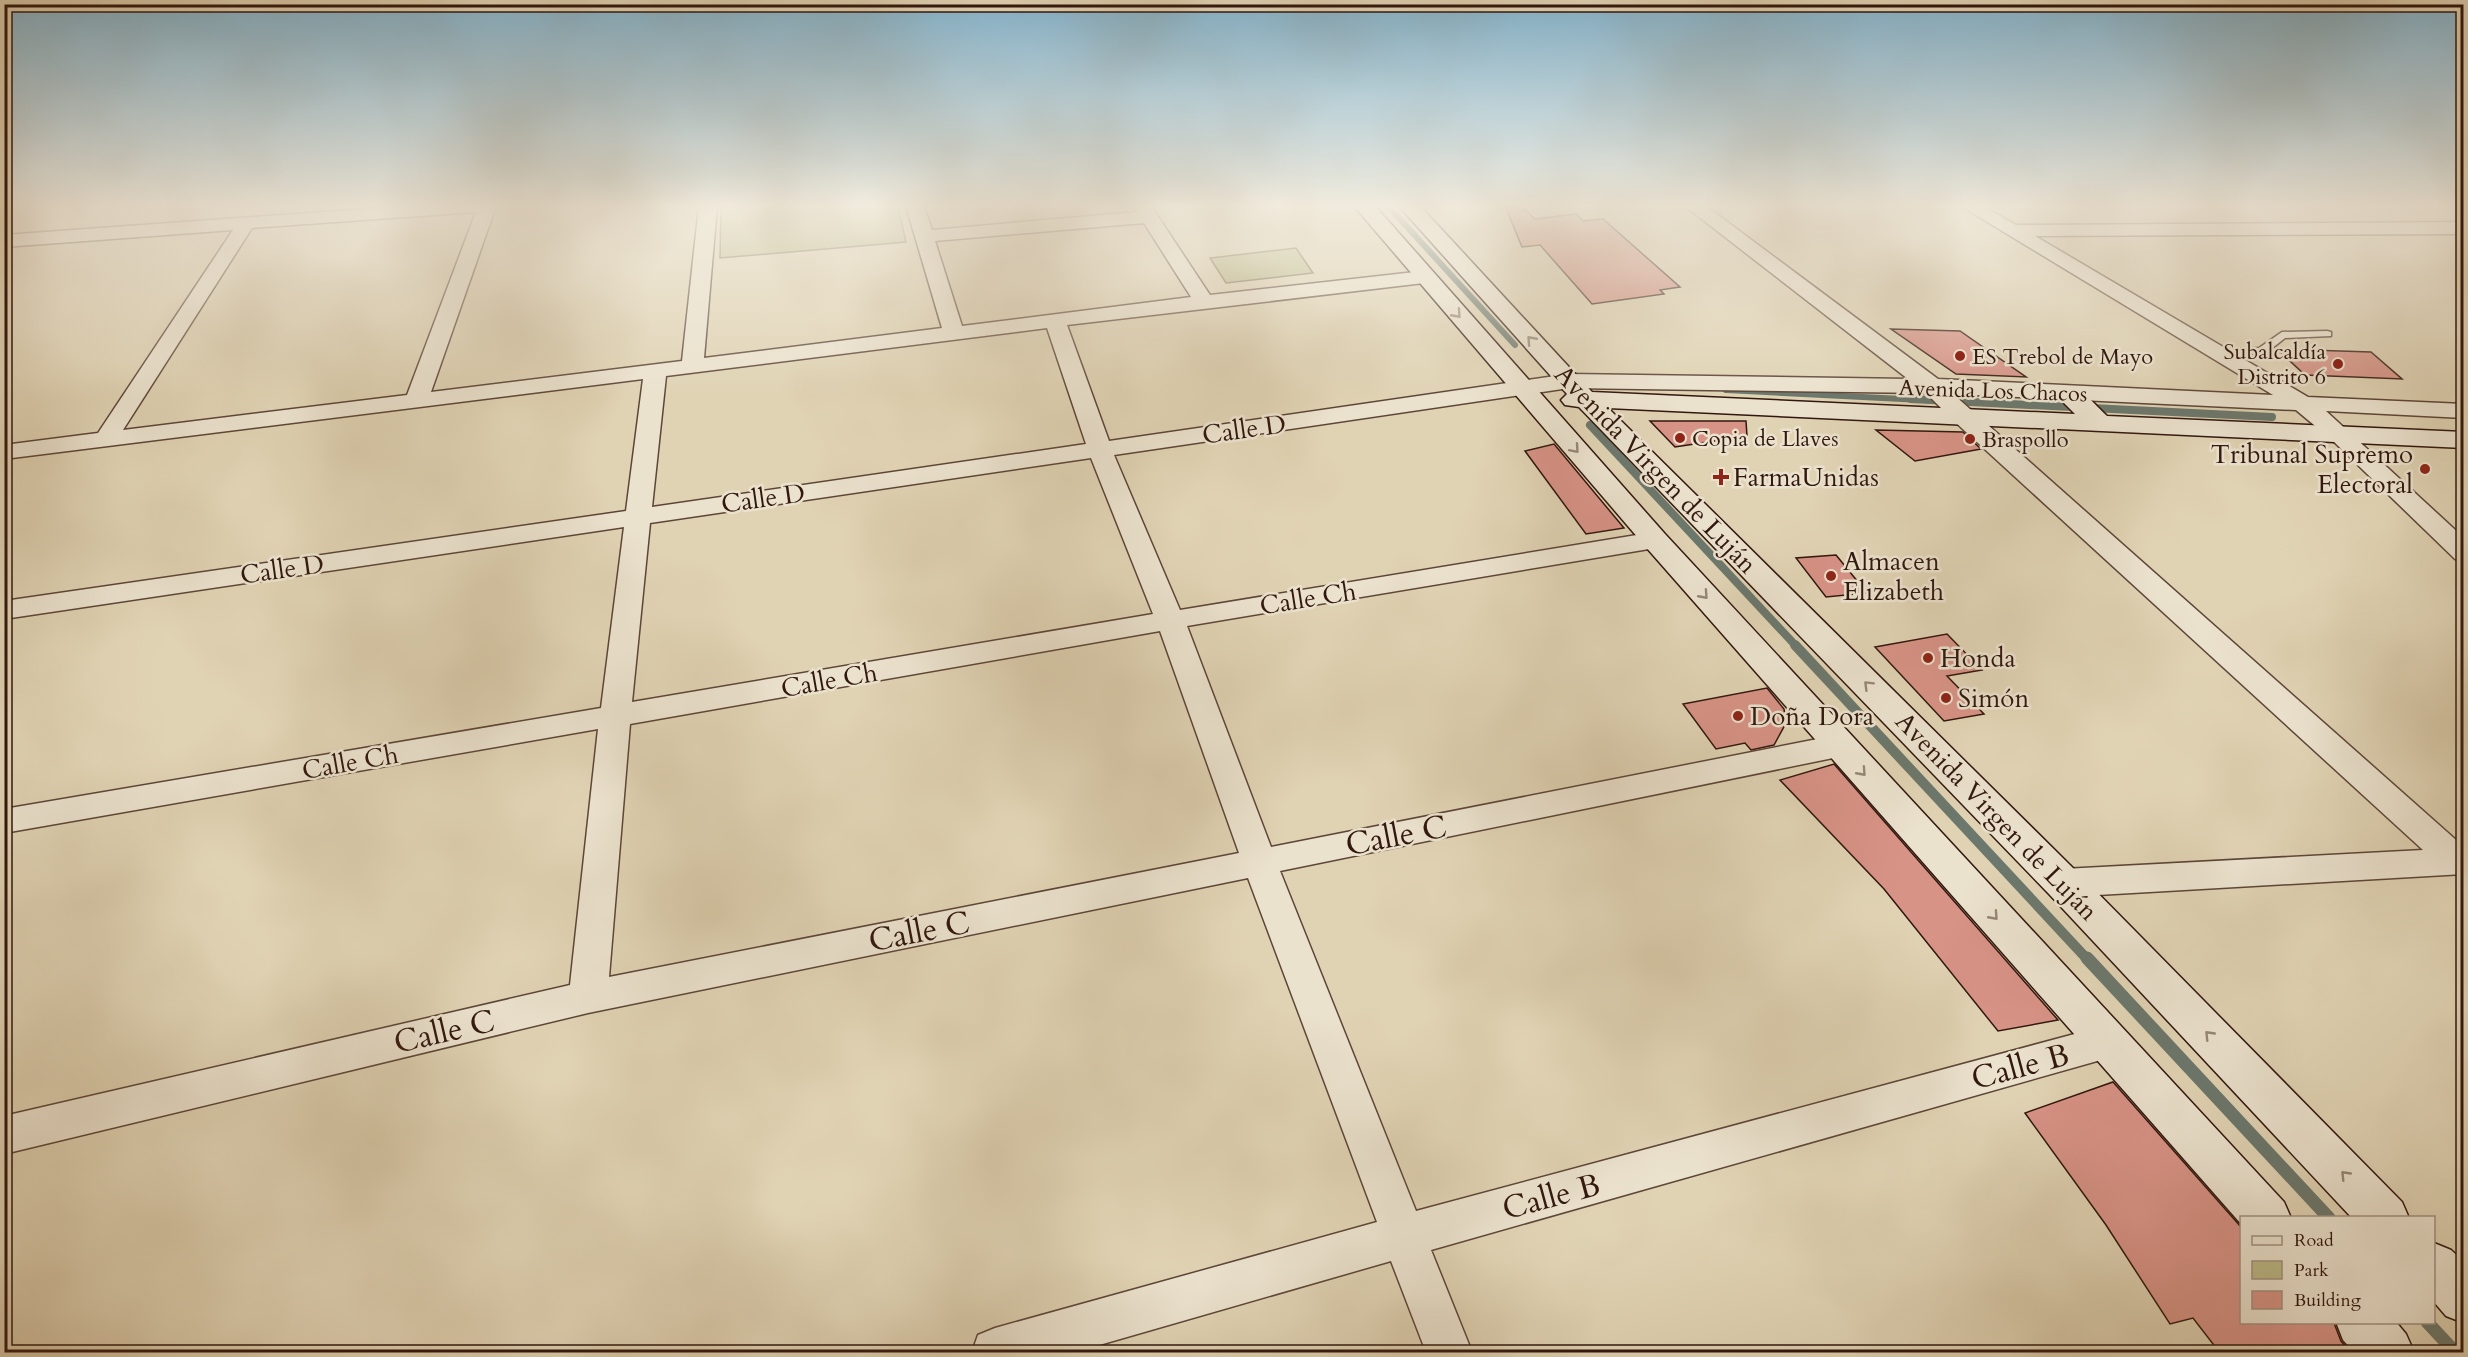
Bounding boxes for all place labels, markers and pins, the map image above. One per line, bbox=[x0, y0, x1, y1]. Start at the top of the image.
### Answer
place label: Subalcaldía Distrito 6 bbox=[2223, 337, 2326, 392]
place label: ES Trebol de Mayo bbox=[1972, 342, 2153, 372]
marker: ES Trebol de Mayo bbox=[1953, 349, 1967, 363]
marker: Subalcaldía Distrito 6 bbox=[2331, 357, 2345, 371]
place label: Copia de Llaves bbox=[1692, 424, 1839, 454]
place label: Braspollo bbox=[1982, 425, 2069, 455]
marker: Copia de Llaves bbox=[1673, 431, 1687, 445]
marker: Braspollo bbox=[1963, 432, 1977, 446]
place label: Tribunal Supremo Electoral bbox=[2211, 437, 2413, 502]
place label: FarmaUnidas bbox=[1733, 460, 1879, 495]
marker: Tribunal Supremo Electoral bbox=[2418, 462, 2432, 476]
marker: FarmaUnidas bbox=[1714, 470, 1728, 484]
place label: Almacen Elizabeth bbox=[1843, 544, 1944, 609]
marker: Almacen Elizabeth bbox=[1824, 569, 1838, 583]
place label: Honda bbox=[1940, 641, 2016, 676]
marker: Honda bbox=[1921, 651, 1935, 665]
place label: Simón bbox=[1958, 681, 2029, 716]
marker: Simón bbox=[1939, 691, 1953, 705]
place label: Doña Dora bbox=[1750, 699, 1874, 734]
marker: Doña Dora bbox=[1731, 709, 1745, 723]

